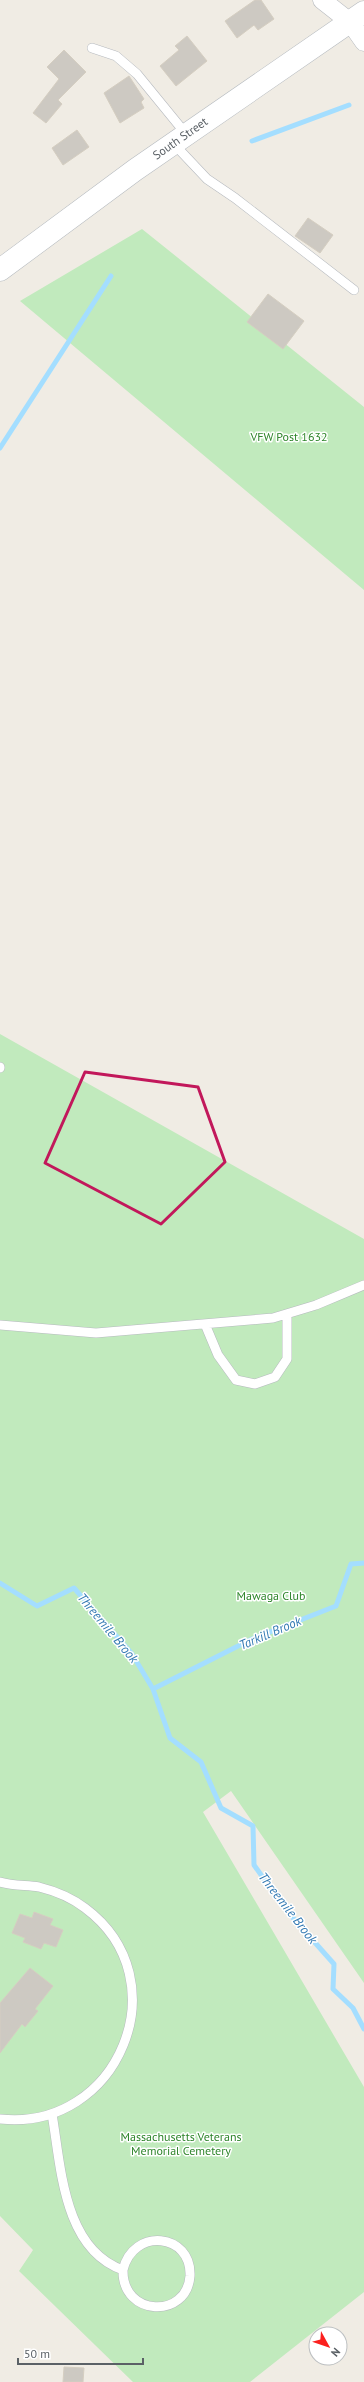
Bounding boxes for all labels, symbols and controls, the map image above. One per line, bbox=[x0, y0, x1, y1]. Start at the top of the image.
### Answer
street label: South Street bbox=[150, 114, 210, 162]
park label: VFW Post 1632 bbox=[249, 429, 328, 444]
park label: Mawaga Club bbox=[236, 1588, 306, 1603]
water label: Threemile Brook bbox=[74, 1589, 143, 1668]
water label: Tarkill Brook bbox=[236, 1612, 305, 1654]
water label: Threemile Brook bbox=[255, 1869, 322, 1948]
park label: Massachusetts Veterans Memorial Cemetery bbox=[120, 2129, 242, 2158]
north arrow bbox=[308, 2326, 348, 2366]
scale bar bbox=[18, 2340, 143, 2366]
text: N bbox=[328, 2345, 343, 2360]
text: 50 m bbox=[24, 2346, 50, 2361]

